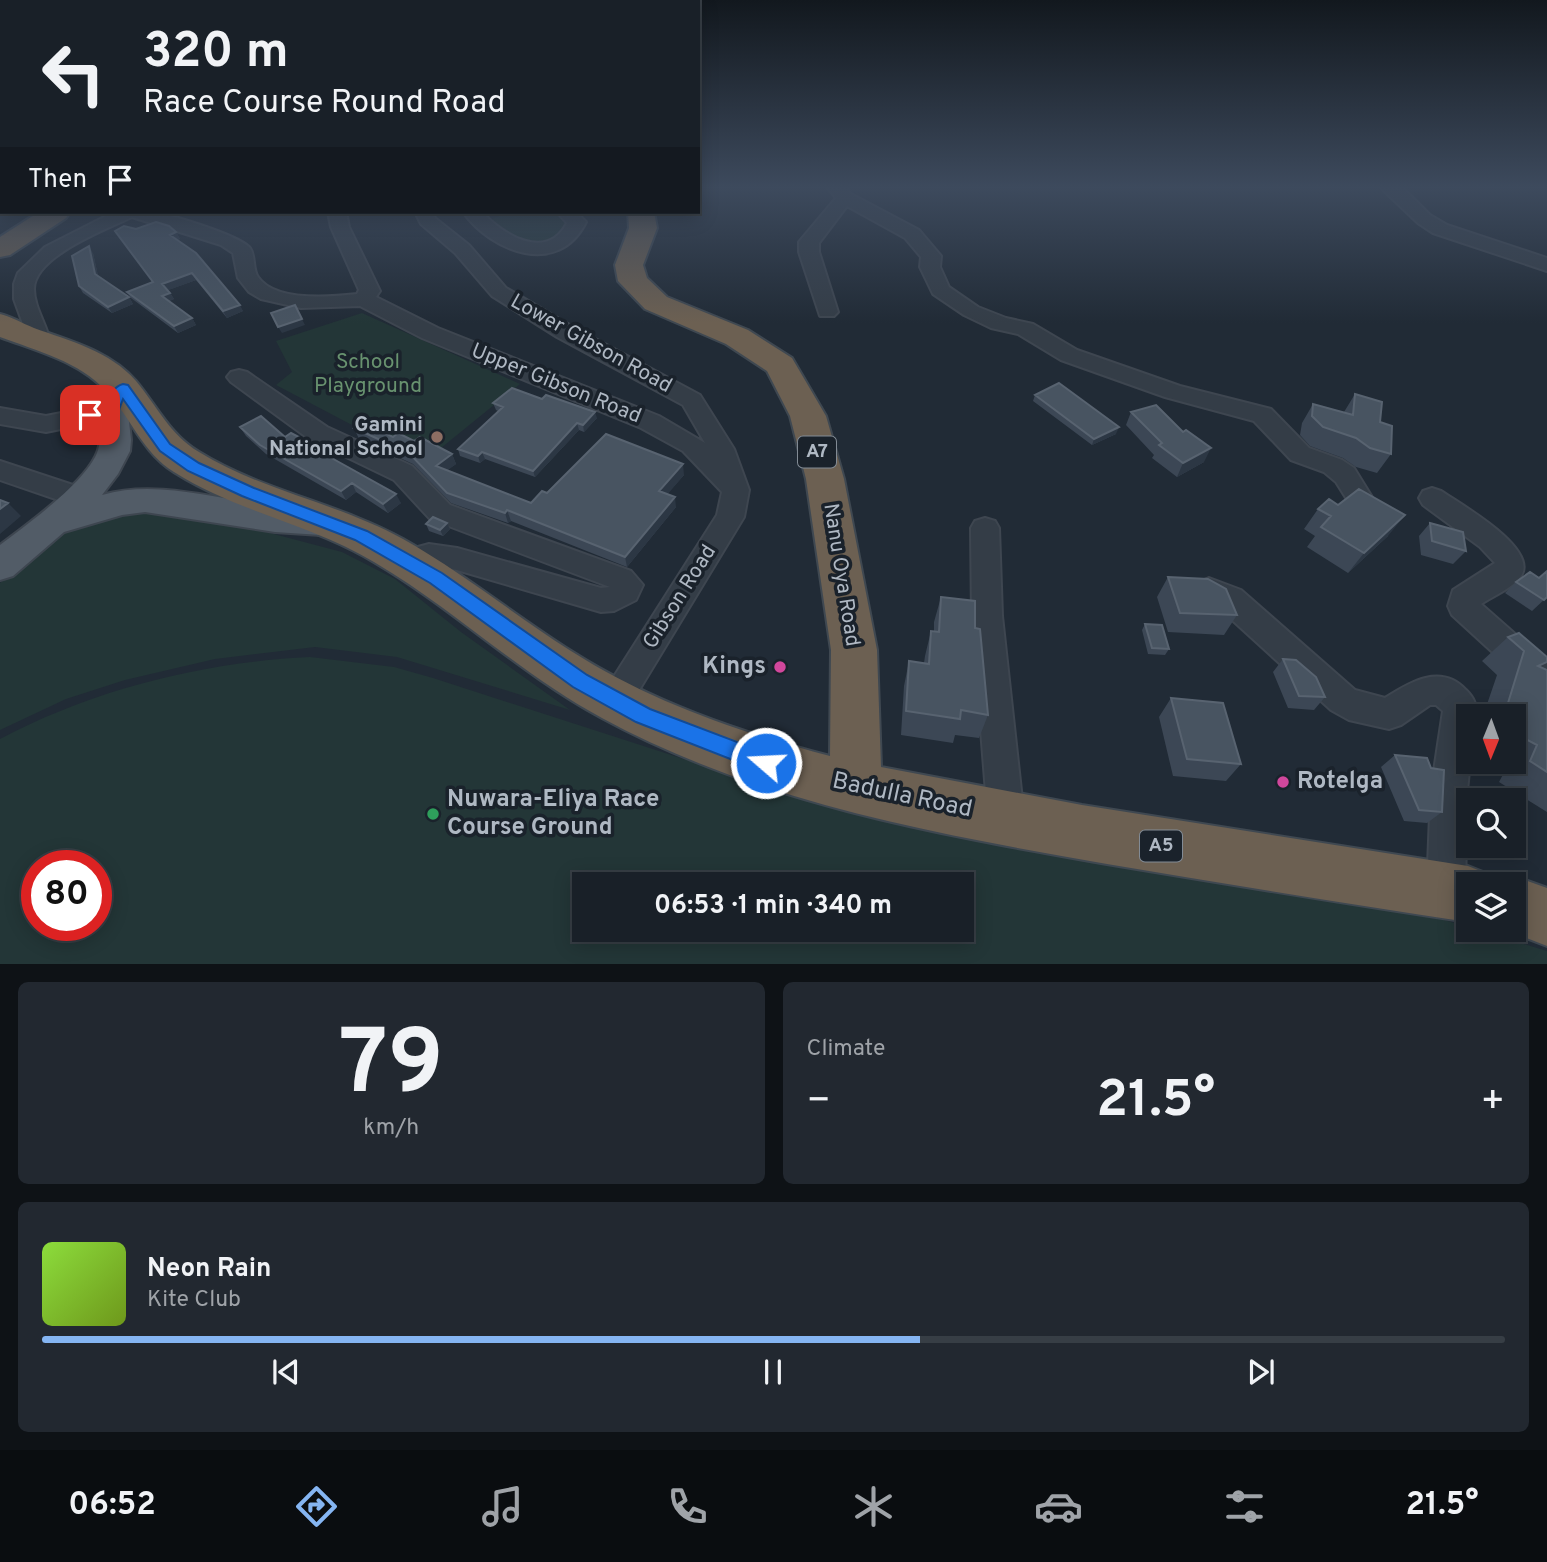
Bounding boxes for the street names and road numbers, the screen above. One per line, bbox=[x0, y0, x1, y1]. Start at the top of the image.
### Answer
street label: Lower Gibson Road bbox=[505, 288, 677, 400]
street label: Upper Gibson Road bbox=[467, 338, 645, 430]
road number: A7 bbox=[798, 436, 836, 467]
street label: Nanu Oya Road bbox=[816, 502, 866, 648]
street label: Gibson Road bbox=[637, 540, 723, 654]
street label: Badulla Road bbox=[829, 767, 975, 825]
road number: A5 bbox=[1140, 831, 1182, 862]

